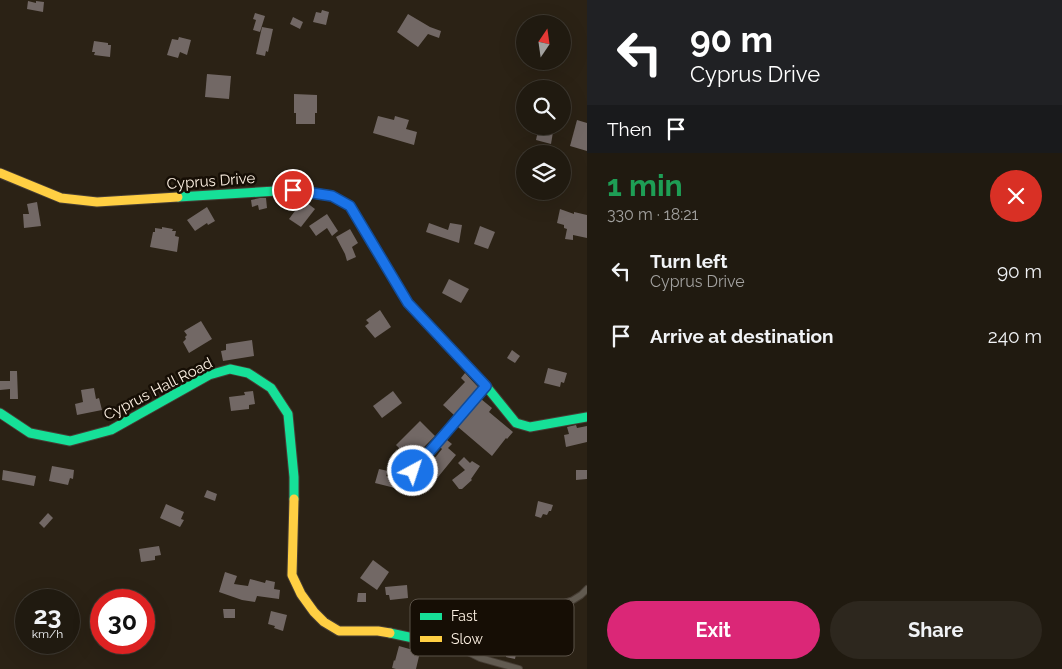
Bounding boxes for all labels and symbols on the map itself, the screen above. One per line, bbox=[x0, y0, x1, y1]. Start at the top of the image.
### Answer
north arrow bbox=[516, 15, 571, 70]
street label: Cyprus Drive bbox=[166, 169, 256, 193]
pin bbox=[272, 169, 314, 211]
street label: Cyprus Hall Road bbox=[101, 354, 215, 424]
position arrow bbox=[386, 444, 438, 496]
speed limit sign: 30 bbox=[90, 589, 155, 654]
legend bbox=[410, 599, 574, 656]
text: Fast bbox=[451, 608, 478, 624]
text: Slow bbox=[451, 631, 483, 647]

